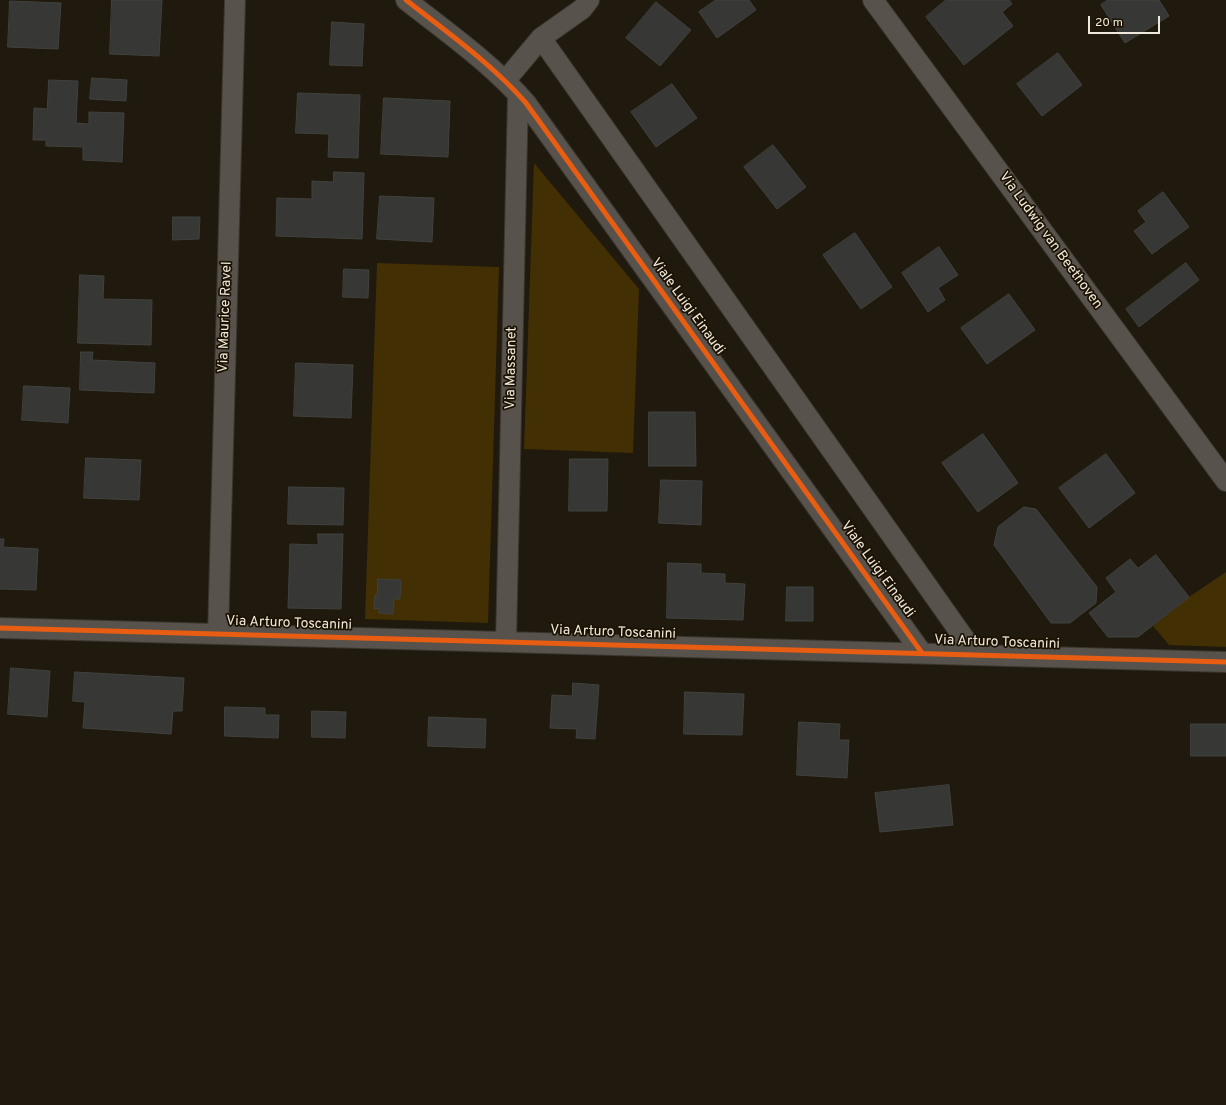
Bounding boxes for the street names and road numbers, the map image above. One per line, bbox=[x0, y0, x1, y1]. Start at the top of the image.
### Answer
street label: Via Ludwig van Beethoven bbox=[995, 169, 1105, 313]
street label: Viale Luigi Einaudi bbox=[646, 256, 728, 358]
street label: Via Maurice Ravel bbox=[216, 261, 236, 373]
street label: Via Massanet bbox=[503, 326, 521, 410]
street label: Viale Luigi Einaudi bbox=[836, 519, 918, 621]
street label: Via Arturo Toscanini bbox=[226, 613, 352, 635]
street label: Via Arturo Toscanini bbox=[550, 622, 676, 644]
street label: Via Arturo Toscanini bbox=[934, 632, 1060, 654]

